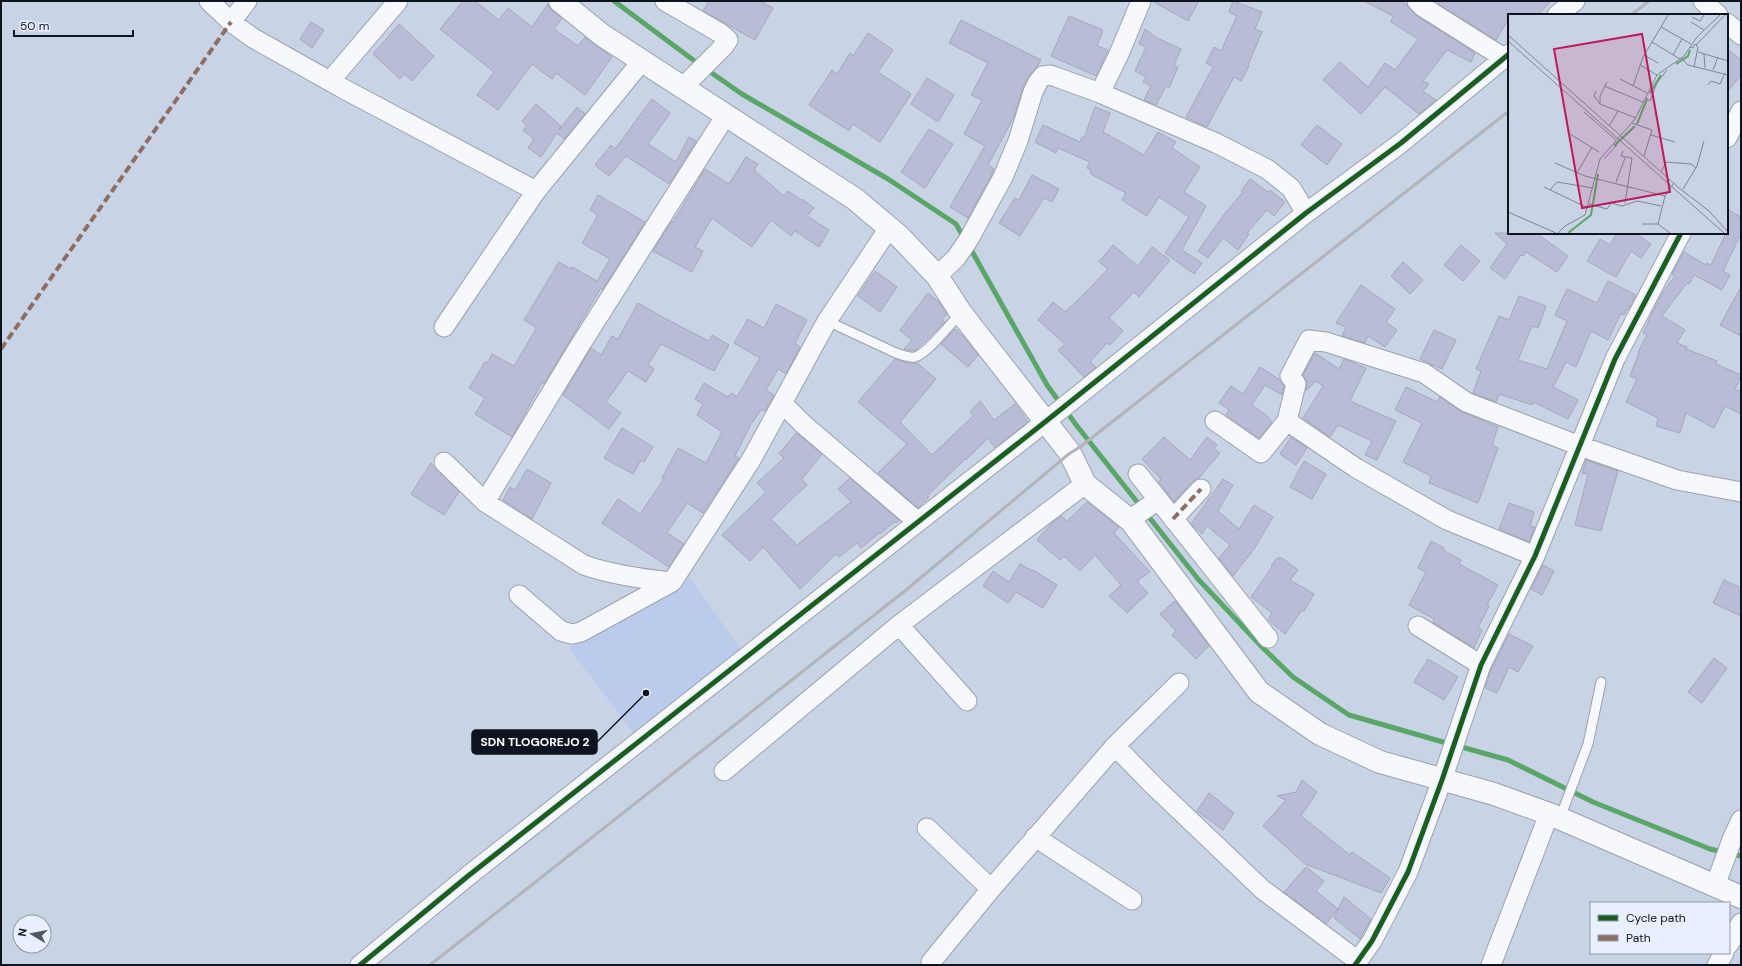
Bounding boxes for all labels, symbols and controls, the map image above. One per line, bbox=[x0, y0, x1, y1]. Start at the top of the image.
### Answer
scale bar bbox=[14, 12, 133, 38]
inset map bbox=[1508, 14, 1728, 234]
text: 50 m bbox=[20, 18, 49, 34]
callout: SDN TLOGOREJO 2 bbox=[472, 730, 597, 754]
text: SDN TLOGOREJO 2 bbox=[481, 734, 589, 750]
legend bbox=[1590, 902, 1730, 954]
text: Cycle path bbox=[1626, 910, 1686, 926]
north arrow bbox=[12, 914, 52, 954]
text: N bbox=[15, 927, 30, 937]
text: Path bbox=[1626, 930, 1651, 946]

